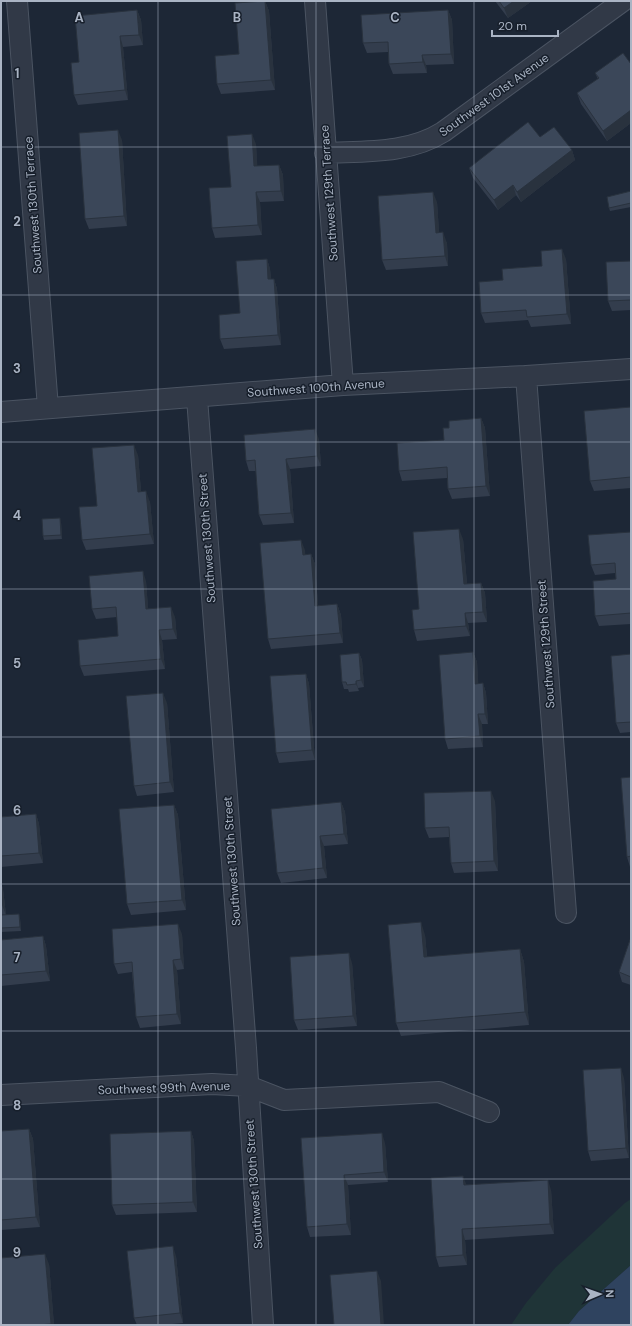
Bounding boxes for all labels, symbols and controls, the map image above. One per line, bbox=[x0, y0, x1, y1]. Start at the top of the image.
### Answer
text: A bbox=[74, 9, 84, 26]
text: B bbox=[233, 9, 241, 26]
text: C bbox=[390, 9, 400, 26]
scale bar bbox=[492, 12, 558, 38]
text: 20 m bbox=[498, 18, 527, 34]
street label: Southwest 101st Avenue bbox=[436, 50, 552, 140]
text: 1 bbox=[15, 65, 19, 82]
street label: Southwest 129th Terrace bbox=[316, 124, 342, 262]
street label: Southwest 130th Terrace bbox=[20, 136, 46, 274]
text: 2 bbox=[13, 213, 21, 230]
text: 3 bbox=[13, 360, 21, 377]
street label: Southwest 100th Avenue bbox=[247, 375, 385, 401]
street label: Southwest 130th Street bbox=[194, 472, 220, 603]
text: 4 bbox=[13, 507, 21, 524]
street label: Southwest 129th Street bbox=[534, 579, 558, 709]
text: 5 bbox=[13, 655, 21, 672]
street label: Southwest 130th Street bbox=[219, 795, 245, 926]
text: 6 bbox=[13, 802, 21, 819]
text: 7 bbox=[14, 949, 21, 966]
street label: Southwest 99th Avenue bbox=[97, 1078, 231, 1098]
text: 8 bbox=[13, 1097, 21, 1114]
street label: Southwest 130th Street bbox=[241, 1118, 267, 1249]
text: 9 bbox=[13, 1244, 21, 1261]
north arrow bbox=[580, 1274, 620, 1314]
text: N bbox=[603, 1289, 617, 1298]

